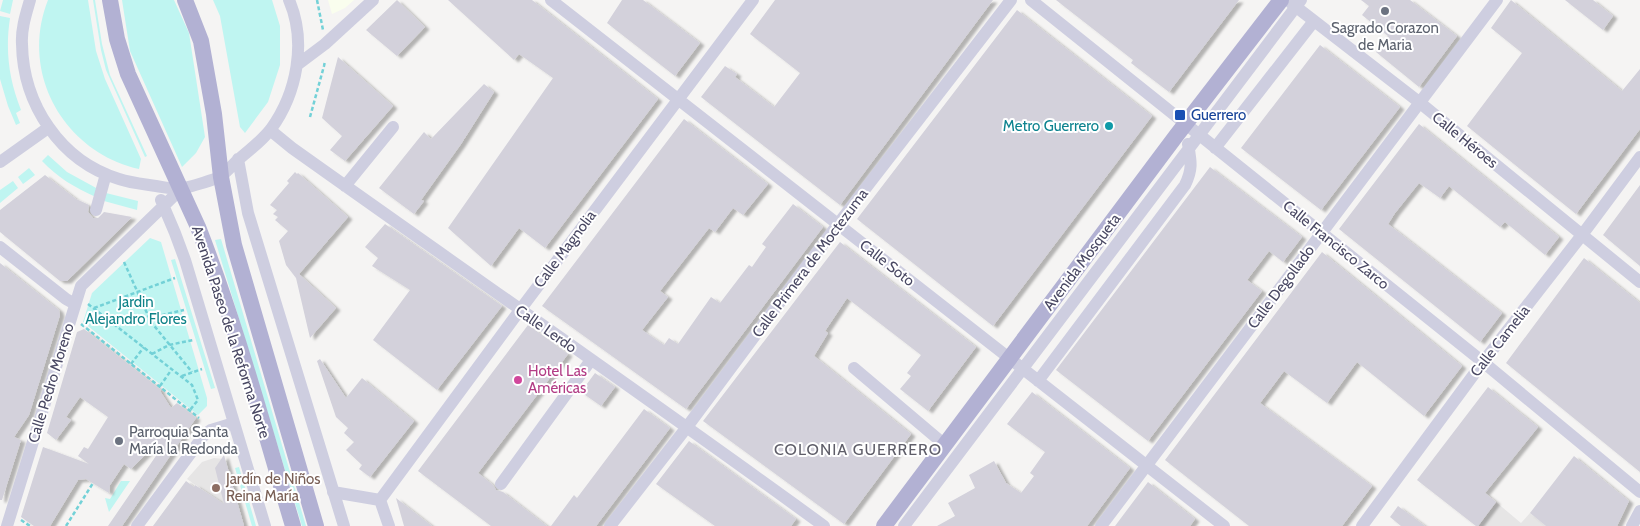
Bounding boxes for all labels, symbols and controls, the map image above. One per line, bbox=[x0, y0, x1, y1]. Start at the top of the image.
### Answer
marker: Sagrado Corazon de Maria bbox=[1379, 5, 1391, 17]
place label: Sagrado Corazon de Maria bbox=[1331, 19, 1439, 54]
place label: Guerrero bbox=[1191, 106, 1246, 124]
marker: Guerrero bbox=[1173, 108, 1187, 122]
street label: Calle Héroes bbox=[1429, 108, 1501, 172]
place label: Metro Guerrero bbox=[1003, 117, 1099, 135]
marker: Metro Guerrero bbox=[1103, 120, 1115, 132]
street label: Calle Primera de Moctezuma bbox=[748, 185, 872, 341]
street label: Calle Francisco Zarco bbox=[1279, 197, 1393, 293]
street label: Calle Magnolia bbox=[530, 206, 600, 291]
street label: Avenida Mosqueta bbox=[1040, 209, 1125, 314]
street label: Avenida Paseo de la Reforma Norte bbox=[188, 223, 274, 441]
street label: Calle Soto bbox=[856, 236, 918, 290]
street label: Calle Degollado bbox=[1244, 242, 1318, 332]
park label: Jardin Alejandro Flores bbox=[85, 293, 187, 328]
street label: Calle Lerdo bbox=[512, 301, 580, 357]
street label: Calle Camelia bbox=[1467, 301, 1534, 380]
street label: Calle Pedro Moreno bbox=[24, 321, 78, 445]
place label: Hotel Las Américas bbox=[528, 362, 587, 397]
marker: Hotel Las Américas bbox=[512, 374, 524, 386]
place label: Parroquia Santa María la Redonda bbox=[129, 423, 239, 458]
marker: Parroquia Santa María la Redonda bbox=[113, 435, 125, 447]
district label: COLONIA GUERRERO bbox=[774, 440, 942, 459]
place label: Jardín de Niños Reina María bbox=[225, 470, 321, 505]
marker: Jardín de Niños Reina María bbox=[210, 482, 222, 494]

